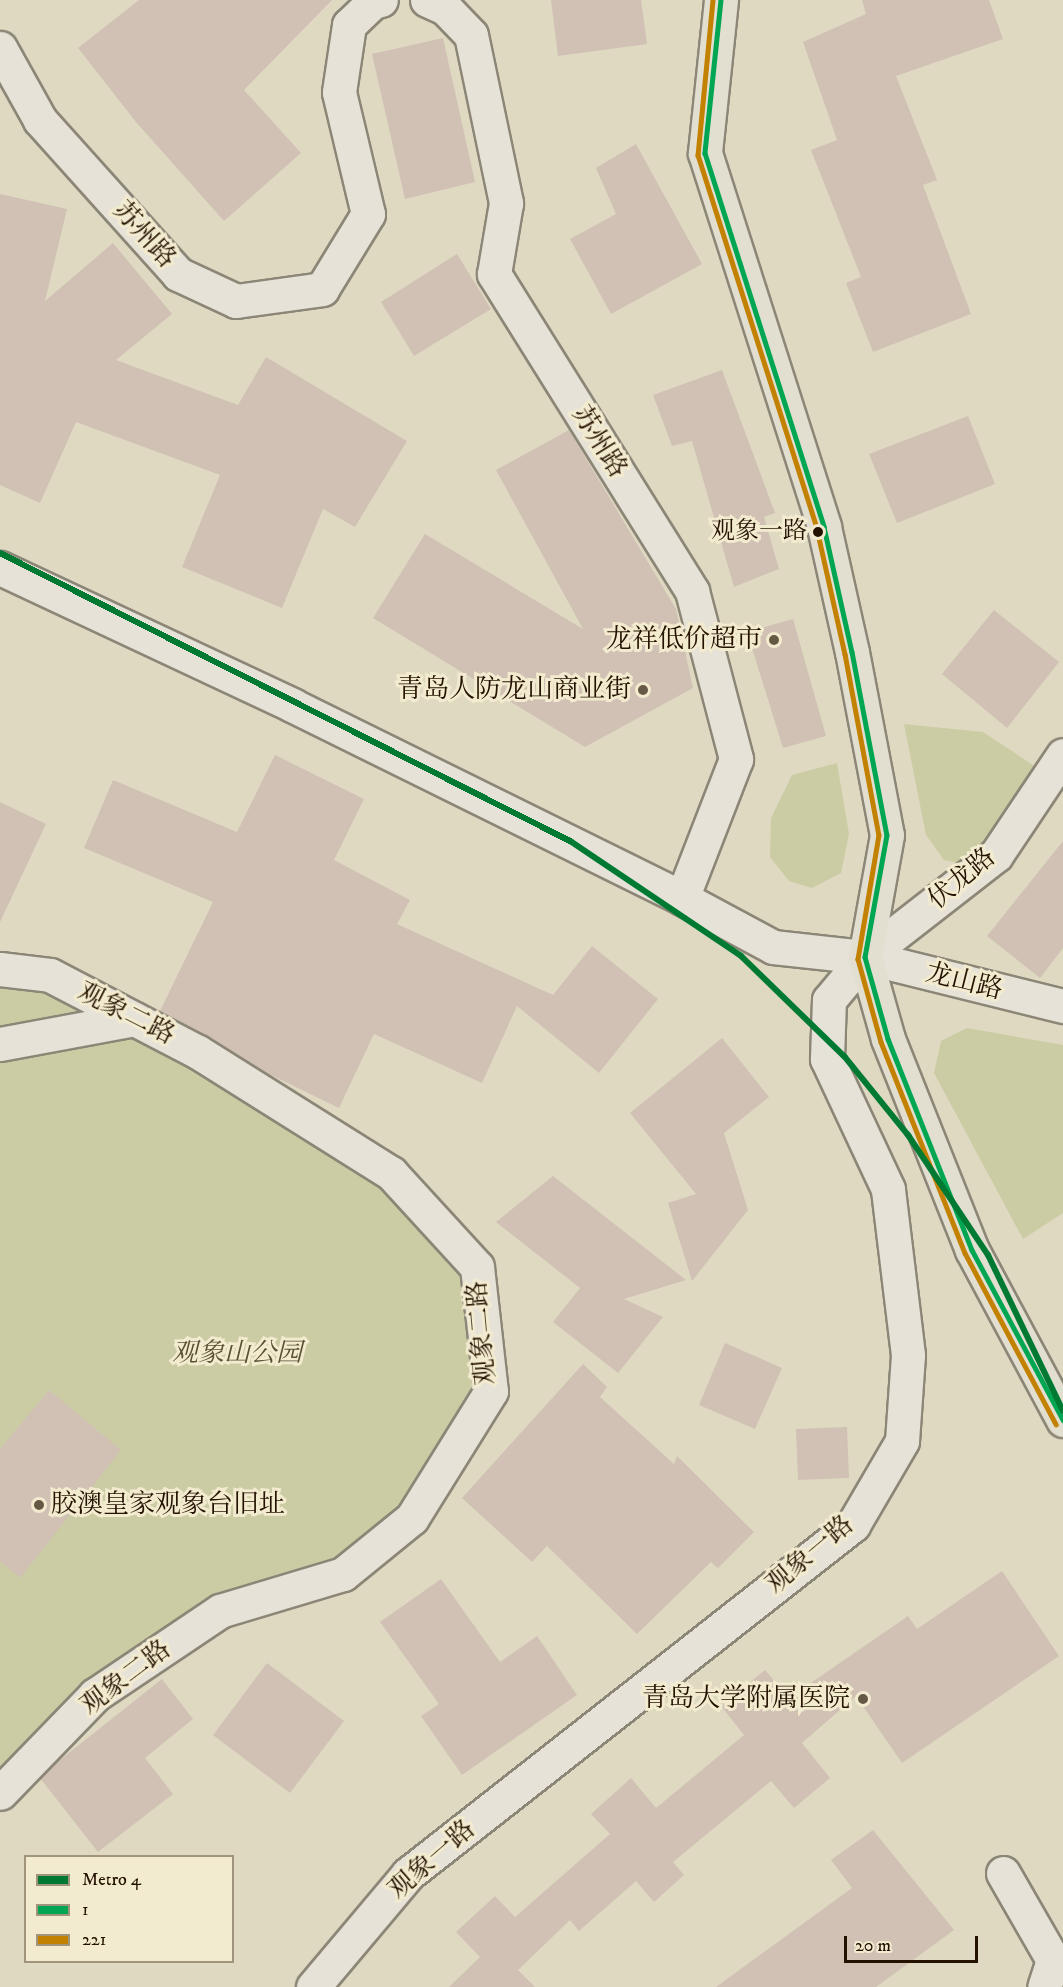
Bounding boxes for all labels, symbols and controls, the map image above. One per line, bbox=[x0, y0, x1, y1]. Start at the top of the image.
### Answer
street label: 苏州路 bbox=[106, 196, 182, 274]
street label: 苏州路 bbox=[565, 401, 633, 483]
place label: 观象一路 bbox=[711, 518, 807, 546]
marker: 观象一路 bbox=[812, 526, 824, 538]
place label: 龙祥低价超市 bbox=[606, 624, 762, 656]
marker: 龙祥低价超市 bbox=[767, 633, 781, 647]
place label: 青岛人防龙山商业街 bbox=[397, 674, 631, 706]
marker: 青岛人防龙山商业街 bbox=[636, 683, 650, 697]
street label: 伏龙路 bbox=[922, 842, 1002, 916]
street label: 龙山路 bbox=[922, 957, 1006, 1007]
street label: 观象二路 bbox=[73, 976, 179, 1052]
street label: 观象二路 bbox=[462, 1280, 502, 1386]
park label: 观象山公园 bbox=[172, 1338, 302, 1370]
place label: 胶澳皇家观象台旧址 bbox=[51, 1489, 285, 1521]
marker: 胶澳皇家观象台旧址 bbox=[32, 1498, 46, 1512]
street label: 观象一路 bbox=[760, 1510, 860, 1600]
street label: 观象二路 bbox=[75, 1634, 177, 1722]
place label: 青岛大学附属医院 bbox=[642, 1683, 850, 1715]
marker: 青岛大学附属医院 bbox=[854, 1690, 872, 1708]
street label: 观象一路 bbox=[383, 1814, 481, 1906]
legend bbox=[24, 1855, 234, 1963]
text: Metro 4 bbox=[82, 1869, 141, 1891]
text: 1 bbox=[82, 1899, 89, 1921]
scale bar bbox=[847, 1924, 980, 1962]
text: 221 bbox=[82, 1929, 106, 1951]
text: 20 m bbox=[855, 1935, 891, 1957]

